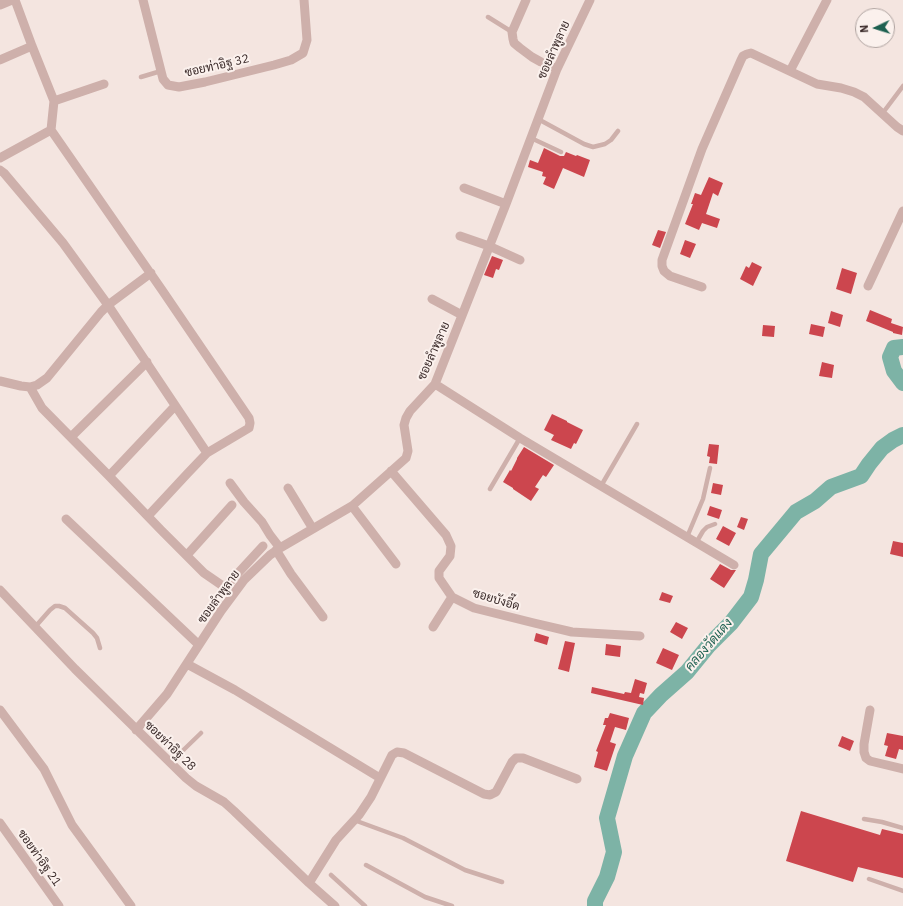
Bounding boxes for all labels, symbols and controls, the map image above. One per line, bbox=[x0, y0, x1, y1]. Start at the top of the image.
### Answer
north arrow bbox=[855, 8, 895, 48]
street label: ซอยลำพูลาย bbox=[535, 19, 573, 81]
text: N bbox=[857, 24, 871, 33]
street label: ซอยท่าอิฐ 32 bbox=[183, 52, 251, 80]
street label: ซอยลำพูลาย bbox=[415, 320, 453, 382]
street label: ซอยลำพูลาย bbox=[195, 568, 243, 626]
street label: ซอยบังอี๊ด bbox=[471, 586, 521, 614]
water label: คลองวัดแดง bbox=[682, 616, 736, 674]
street label: ซอยท่าอิฐ 28 bbox=[141, 718, 199, 774]
street label: ซอยท่าอิฐ 21 bbox=[14, 827, 64, 889]

